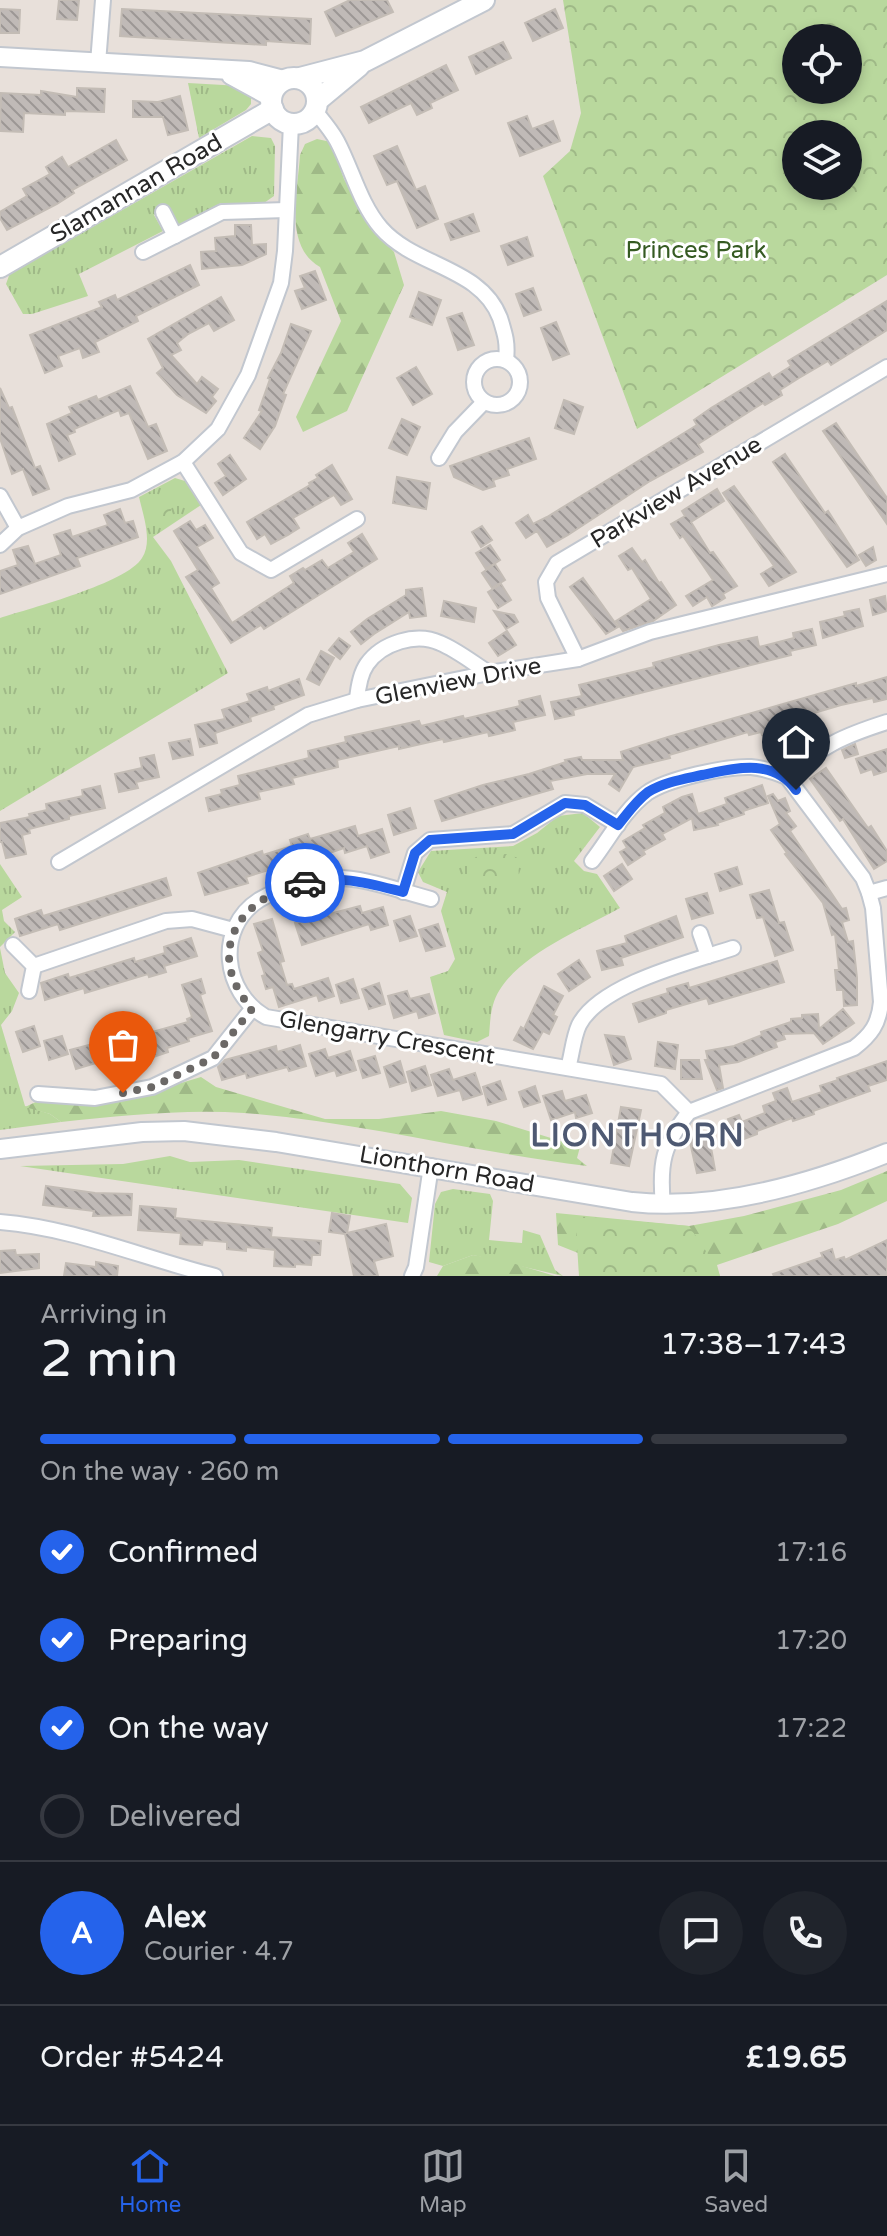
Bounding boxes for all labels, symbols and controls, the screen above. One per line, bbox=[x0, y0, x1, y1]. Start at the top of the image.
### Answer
map controls bbox=[782, 24, 862, 200]
button: locate bbox=[782, 24, 862, 104]
button: layers bbox=[782, 120, 862, 200]
street label: Slamannan Road bbox=[45, 128, 227, 249]
park label: Princes Park bbox=[625, 236, 767, 265]
street label: Parkview Avenue bbox=[585, 430, 767, 555]
street label: Glenview Drive bbox=[373, 651, 544, 712]
pin bbox=[762, 708, 830, 790]
icon: home bbox=[774, 720, 818, 764]
courier bbox=[265, 843, 345, 923]
icon: car bbox=[283, 861, 327, 905]
street label: Glengarry Crescent bbox=[277, 1004, 497, 1071]
pin bbox=[89, 1011, 157, 1093]
icon: bag bbox=[101, 1023, 145, 1067]
district label: LIONTHORN bbox=[530, 1117, 746, 1155]
street label: Lionthorn Road bbox=[357, 1140, 537, 1199]
text: Arriving in bbox=[40, 1299, 167, 1330]
text: 17:38–17:43 bbox=[660, 1326, 847, 1363]
text: 2 min bbox=[40, 1328, 179, 1391]
text: On the way · 260 m bbox=[40, 1456, 279, 1487]
icon: check bbox=[40, 1530, 84, 1574]
text: Confirmed bbox=[108, 1534, 259, 1571]
text: 17:16 bbox=[775, 1537, 847, 1568]
icon: check bbox=[40, 1618, 84, 1662]
text: Preparing bbox=[108, 1622, 248, 1659]
text: 17:20 bbox=[775, 1625, 847, 1656]
icon: check bbox=[40, 1706, 84, 1750]
text: On the way bbox=[108, 1710, 269, 1747]
text: 17:22 bbox=[775, 1713, 847, 1744]
text: Delivered bbox=[108, 1798, 242, 1835]
button: chat bbox=[659, 1891, 743, 1975]
button: phone bbox=[763, 1891, 847, 1975]
text: Alex bbox=[144, 1899, 207, 1936]
text: A bbox=[71, 1915, 93, 1952]
text: Courier · 4.7 bbox=[144, 1936, 294, 1967]
text: Order #5424 bbox=[40, 2039, 224, 2076]
text: £19.65 bbox=[746, 2039, 847, 2076]
tab: Home bbox=[119, 2144, 181, 2218]
tab: Map bbox=[419, 2144, 467, 2218]
tab: Saved bbox=[704, 2144, 768, 2218]

